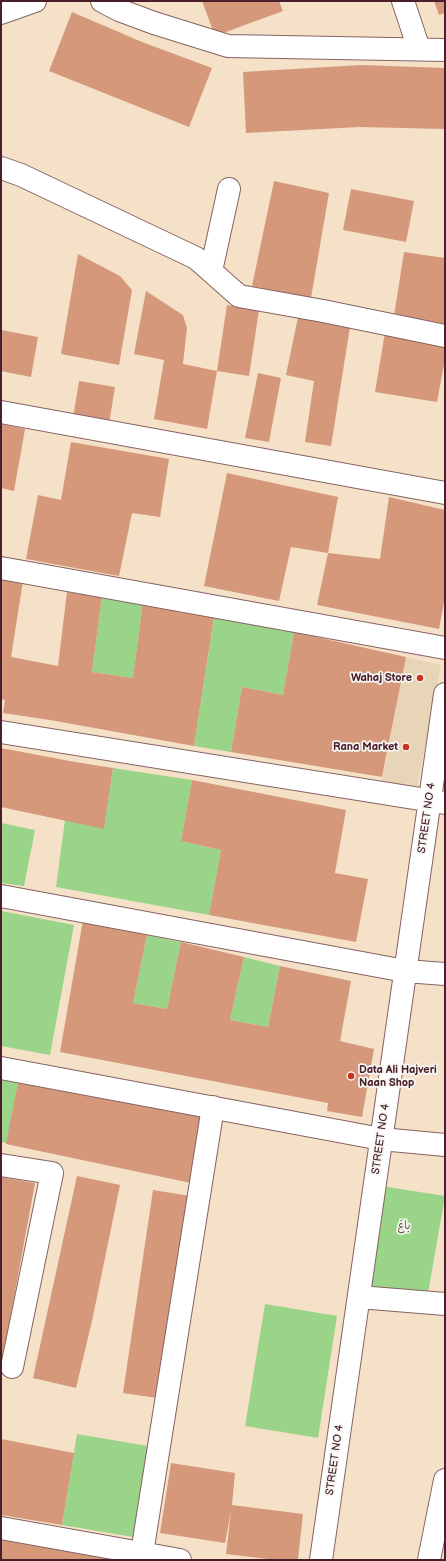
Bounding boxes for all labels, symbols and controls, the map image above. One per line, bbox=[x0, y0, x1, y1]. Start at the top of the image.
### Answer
place label: Wahaj Store bbox=[351, 671, 412, 685]
marker: Wahaj Store bbox=[415, 673, 425, 683]
place label: Rana Market bbox=[333, 740, 398, 754]
marker: Rana Market bbox=[401, 742, 411, 752]
street label: STREET NO 4 bbox=[416, 782, 438, 854]
place label: Data Ali Hajveri Naan Shop bbox=[359, 1063, 437, 1089]
marker: Data Ali Hajveri Naan Shop bbox=[346, 1071, 356, 1081]
street label: STREET NO 4 bbox=[370, 1103, 392, 1175]
park label: باغ bbox=[398, 1219, 410, 1233]
street label: STREET NO 4 bbox=[324, 1424, 346, 1496]

